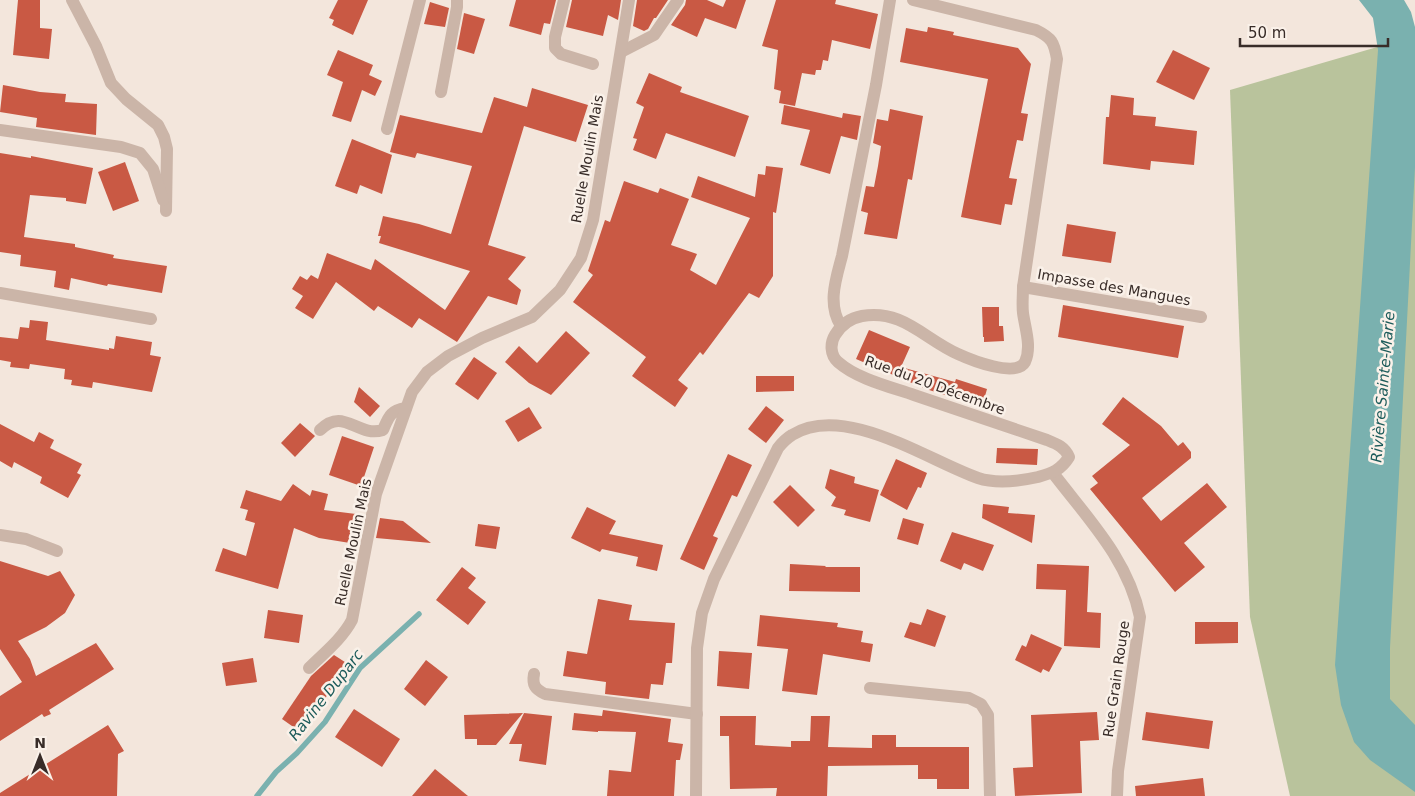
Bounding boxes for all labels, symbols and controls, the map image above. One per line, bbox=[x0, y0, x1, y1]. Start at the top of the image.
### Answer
scale bar bbox=[1240, 15, 1388, 47]
text: 50 m bbox=[1248, 24, 1286, 42]
street label: Ruelle Moulin Mais bbox=[568, 94, 606, 224]
street label: Impasse des Mangues bbox=[1036, 266, 1192, 308]
water label: Rivière Sainte-Marie bbox=[1367, 311, 1399, 463]
street label: Rue du 20 Décembre bbox=[863, 352, 1007, 418]
street label: Ruelle Moulin Mais bbox=[332, 477, 374, 607]
street label: Rue Grain Rouge bbox=[1100, 620, 1132, 738]
water label: Ravine Duparc bbox=[285, 645, 368, 744]
north arrow bbox=[15, 731, 65, 781]
text: N bbox=[34, 735, 46, 751]

